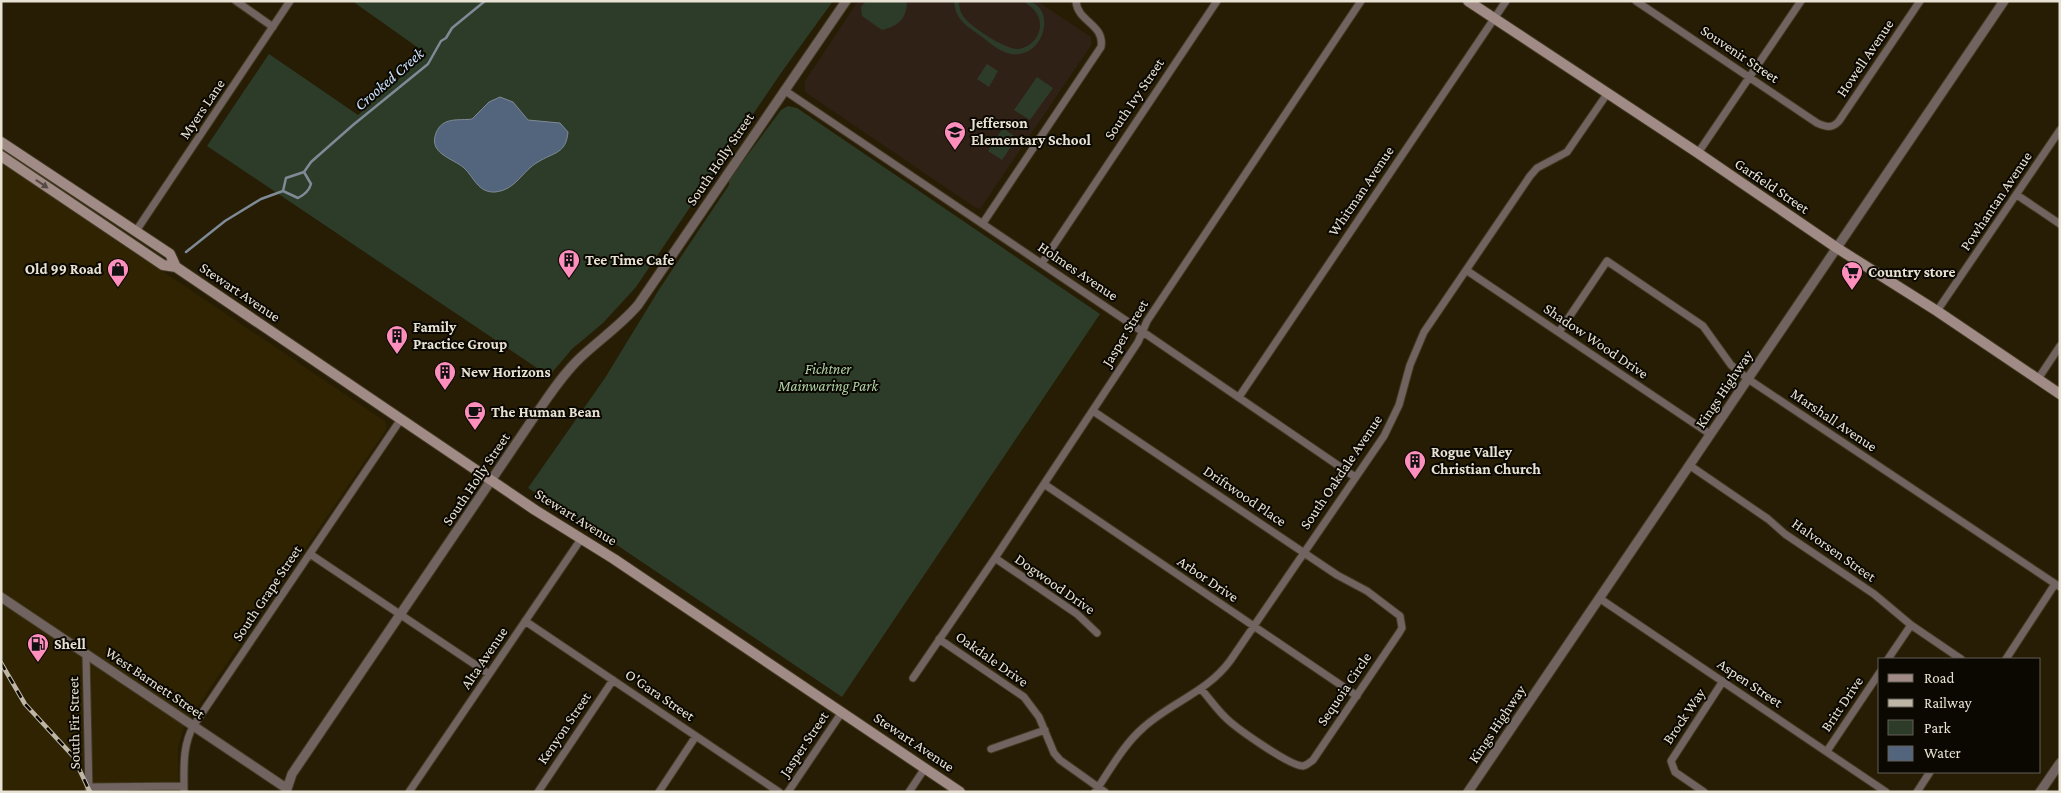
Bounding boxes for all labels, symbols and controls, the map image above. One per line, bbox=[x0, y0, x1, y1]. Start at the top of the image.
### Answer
street label: Howell Avenue bbox=[1833, 16, 1897, 100]
street label: Souvenir Street bbox=[1698, 22, 1783, 87]
water label: Crooked Creek bbox=[351, 44, 428, 114]
street label: South Ivy Street bbox=[1101, 54, 1169, 143]
street label: Myers Lane bbox=[176, 76, 229, 143]
street label: South Holly Street bbox=[683, 109, 758, 209]
place label: Jefferson Elementary School bbox=[969, 115, 1091, 148]
school or university icon: Jefferson Elementary School bbox=[943, 120, 967, 151]
street label: Whitman Avenue bbox=[1325, 143, 1397, 239]
street label: Powhantan Avenue bbox=[1957, 148, 2035, 253]
street label: Garfield Street bbox=[1732, 155, 1813, 217]
one-way arrow bbox=[35, 179, 48, 189]
street label: Holmes Avenue bbox=[1035, 238, 1121, 304]
building icon: Tee Time Cafe bbox=[557, 248, 581, 279]
place label: Tee Time Cafe bbox=[585, 252, 674, 268]
shop icon: Old 99 Road bbox=[106, 257, 130, 288]
street label: Stewart Avenue bbox=[197, 259, 284, 325]
supermarket icon: Country store bbox=[1840, 260, 1864, 291]
place label: Old 99 Road bbox=[25, 261, 103, 277]
place label: Country store bbox=[1868, 264, 1955, 280]
street label: Jasper Street bbox=[1098, 296, 1153, 372]
street label: Shadow Wood Drive bbox=[1541, 300, 1652, 382]
place label: Family Practice Group bbox=[413, 319, 507, 352]
building icon: Family Practice Group bbox=[385, 324, 409, 355]
street label: Kings Highway bbox=[1692, 347, 1757, 431]
building icon: New Horizons bbox=[433, 360, 457, 391]
park label: Fichtner Mainwaring Park bbox=[777, 361, 879, 395]
place label: New Horizons bbox=[461, 364, 551, 380]
street label: Marshall Avenue bbox=[1788, 385, 1880, 455]
cafe icon: The Human Bean bbox=[463, 400, 487, 431]
place label: The Human Bean bbox=[491, 404, 601, 420]
street label: South Oakdale Avenue bbox=[1297, 411, 1386, 532]
street label: South Holly Street bbox=[439, 429, 514, 529]
place label: Rogue Valley Christian Church bbox=[1431, 444, 1541, 477]
building icon: Rogue Valley Christian Church bbox=[1403, 449, 1427, 480]
street label: Driftwood Place bbox=[1201, 462, 1290, 530]
street label: Stewart Avenue bbox=[532, 485, 620, 549]
street label: Halvorsen Street bbox=[1789, 515, 1880, 585]
street label: South Grape Street bbox=[229, 541, 306, 645]
street label: Dogwood Drive bbox=[1011, 551, 1098, 619]
street label: Arbor Drive bbox=[1175, 553, 1242, 605]
street label: Alta Avenue bbox=[457, 624, 511, 692]
street label: Oakdale Drive bbox=[953, 628, 1032, 690]
fuel station icon: Shell bbox=[26, 632, 50, 663]
place label: Shell bbox=[54, 636, 86, 652]
street label: West Barnett Street bbox=[102, 644, 209, 723]
street label: Sequoia Circle bbox=[1314, 649, 1375, 729]
street label: Aspen Street bbox=[1714, 655, 1786, 712]
legend bbox=[1878, 658, 2041, 773]
street label: O'Gara Street bbox=[622, 666, 698, 725]
text: Road bbox=[1924, 670, 1955, 686]
street label: Britt Drive bbox=[1818, 673, 1866, 735]
street label: South Fir Street bbox=[65, 675, 83, 770]
street label: Kings Highway bbox=[1465, 682, 1530, 766]
street label: Brock Way bbox=[1660, 685, 1709, 747]
street label: Kenyon Street bbox=[534, 688, 595, 768]
text: Railway bbox=[1924, 695, 1972, 712]
street label: Jasper Street bbox=[775, 708, 833, 782]
street label: Stewart Avenue bbox=[871, 709, 958, 775]
text: Park bbox=[1924, 720, 1951, 736]
text: Water bbox=[1924, 745, 1961, 761]

